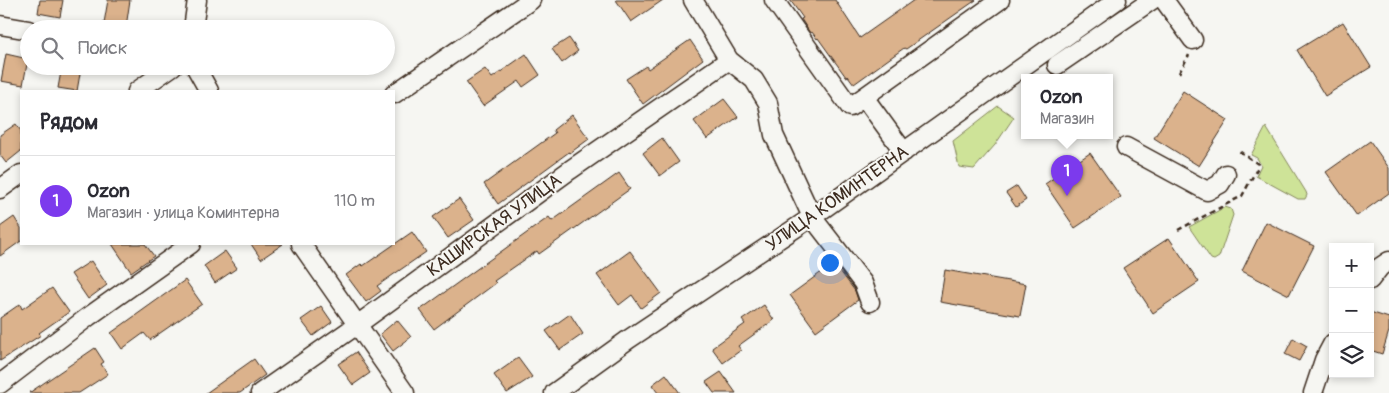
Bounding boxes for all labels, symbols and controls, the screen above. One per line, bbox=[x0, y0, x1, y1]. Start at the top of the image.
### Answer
search box bbox=[20, 20, 395, 75]
icon: search bbox=[38, 34, 66, 62]
text: Поиск bbox=[78, 36, 128, 60]
popup bbox=[1021, 74, 1113, 139]
text: Ozon bbox=[1040, 85, 1082, 109]
text: Рядом bbox=[40, 109, 98, 136]
text: Магазин bbox=[1040, 109, 1094, 129]
street label: УЛИЦА КОМИНТЕРНА bbox=[761, 140, 913, 256]
pin: 1 bbox=[1051, 155, 1083, 196]
street label: КАШИРСКАЯ УЛИЦА bbox=[422, 169, 566, 282]
text: Ozon bbox=[87, 179, 130, 203]
text: 1 bbox=[53, 191, 59, 211]
text: 110 m bbox=[334, 191, 375, 211]
text: Магазин · улица Коминтерна bbox=[87, 203, 279, 223]
map controls bbox=[1329, 243, 1374, 378]
button: + bbox=[1329, 243, 1374, 288]
your location bbox=[817, 250, 843, 276]
button: − bbox=[1329, 288, 1374, 333]
button: layers bbox=[1329, 333, 1374, 378]

